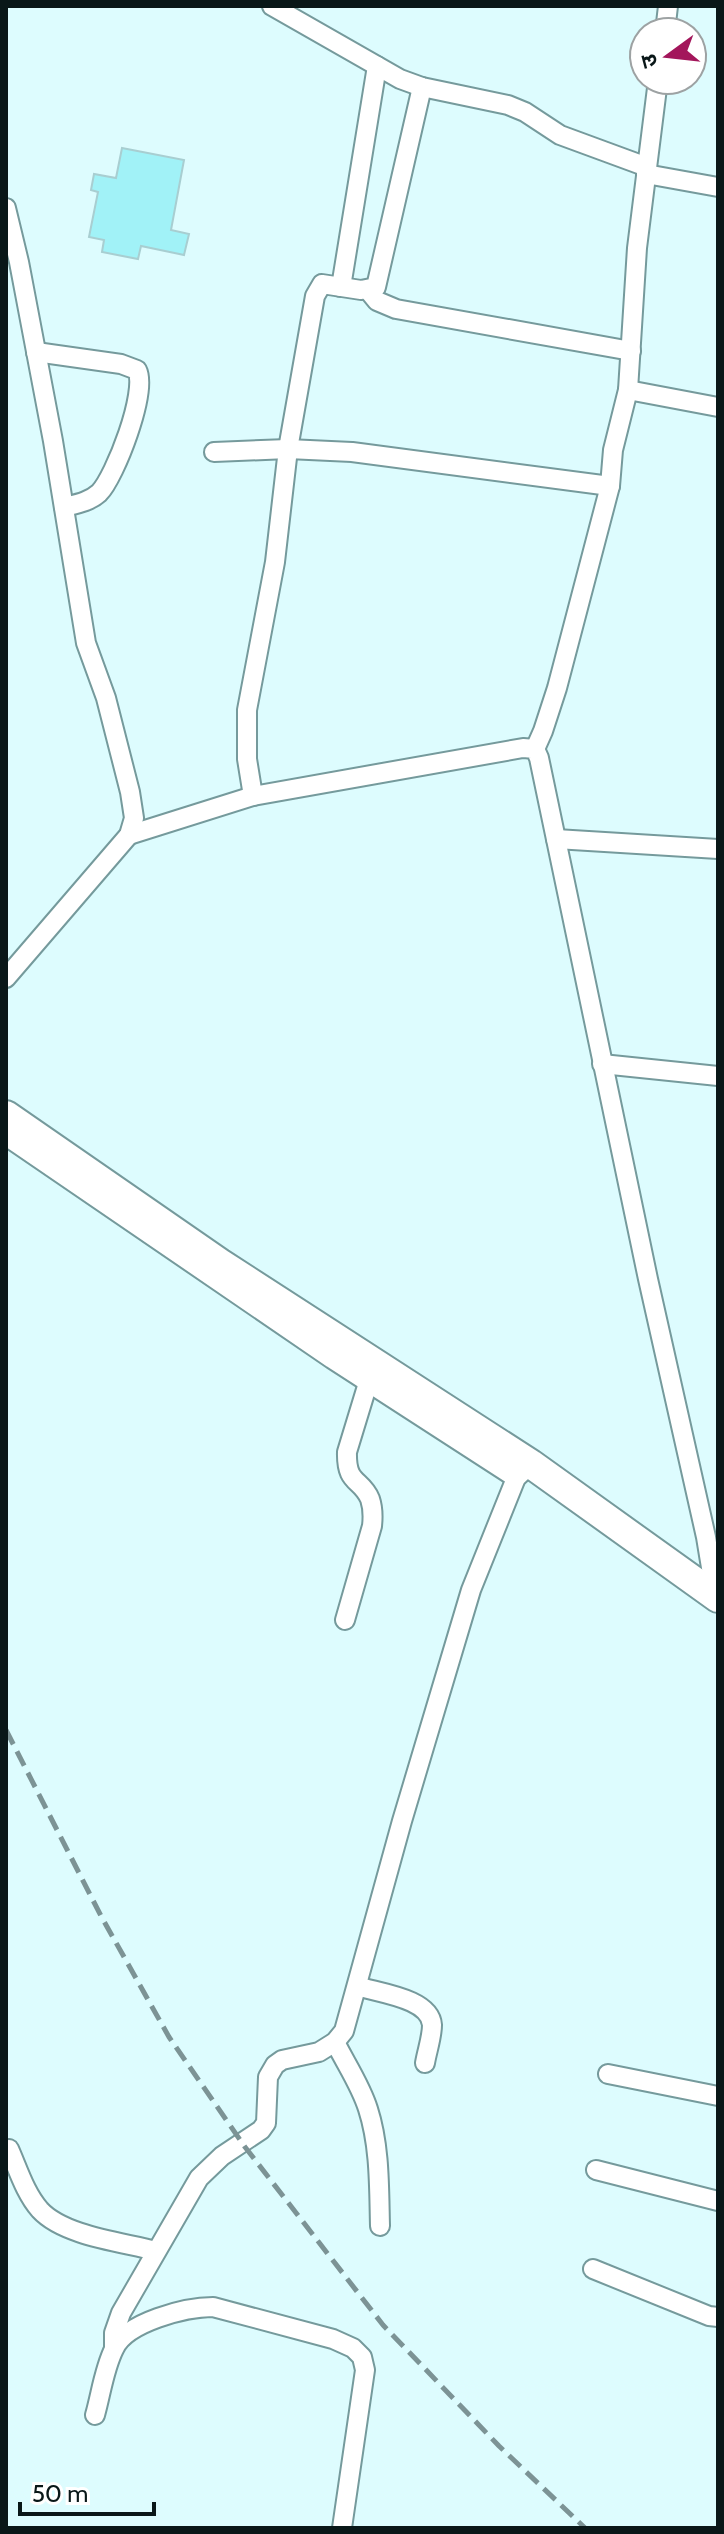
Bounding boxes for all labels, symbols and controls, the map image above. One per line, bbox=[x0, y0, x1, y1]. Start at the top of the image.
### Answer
north arrow bbox=[628, 16, 708, 96]
text: उ bbox=[634, 50, 664, 71]
scale bar bbox=[20, 2466, 154, 2516]
text: 50 m bbox=[32, 2479, 88, 2508]

